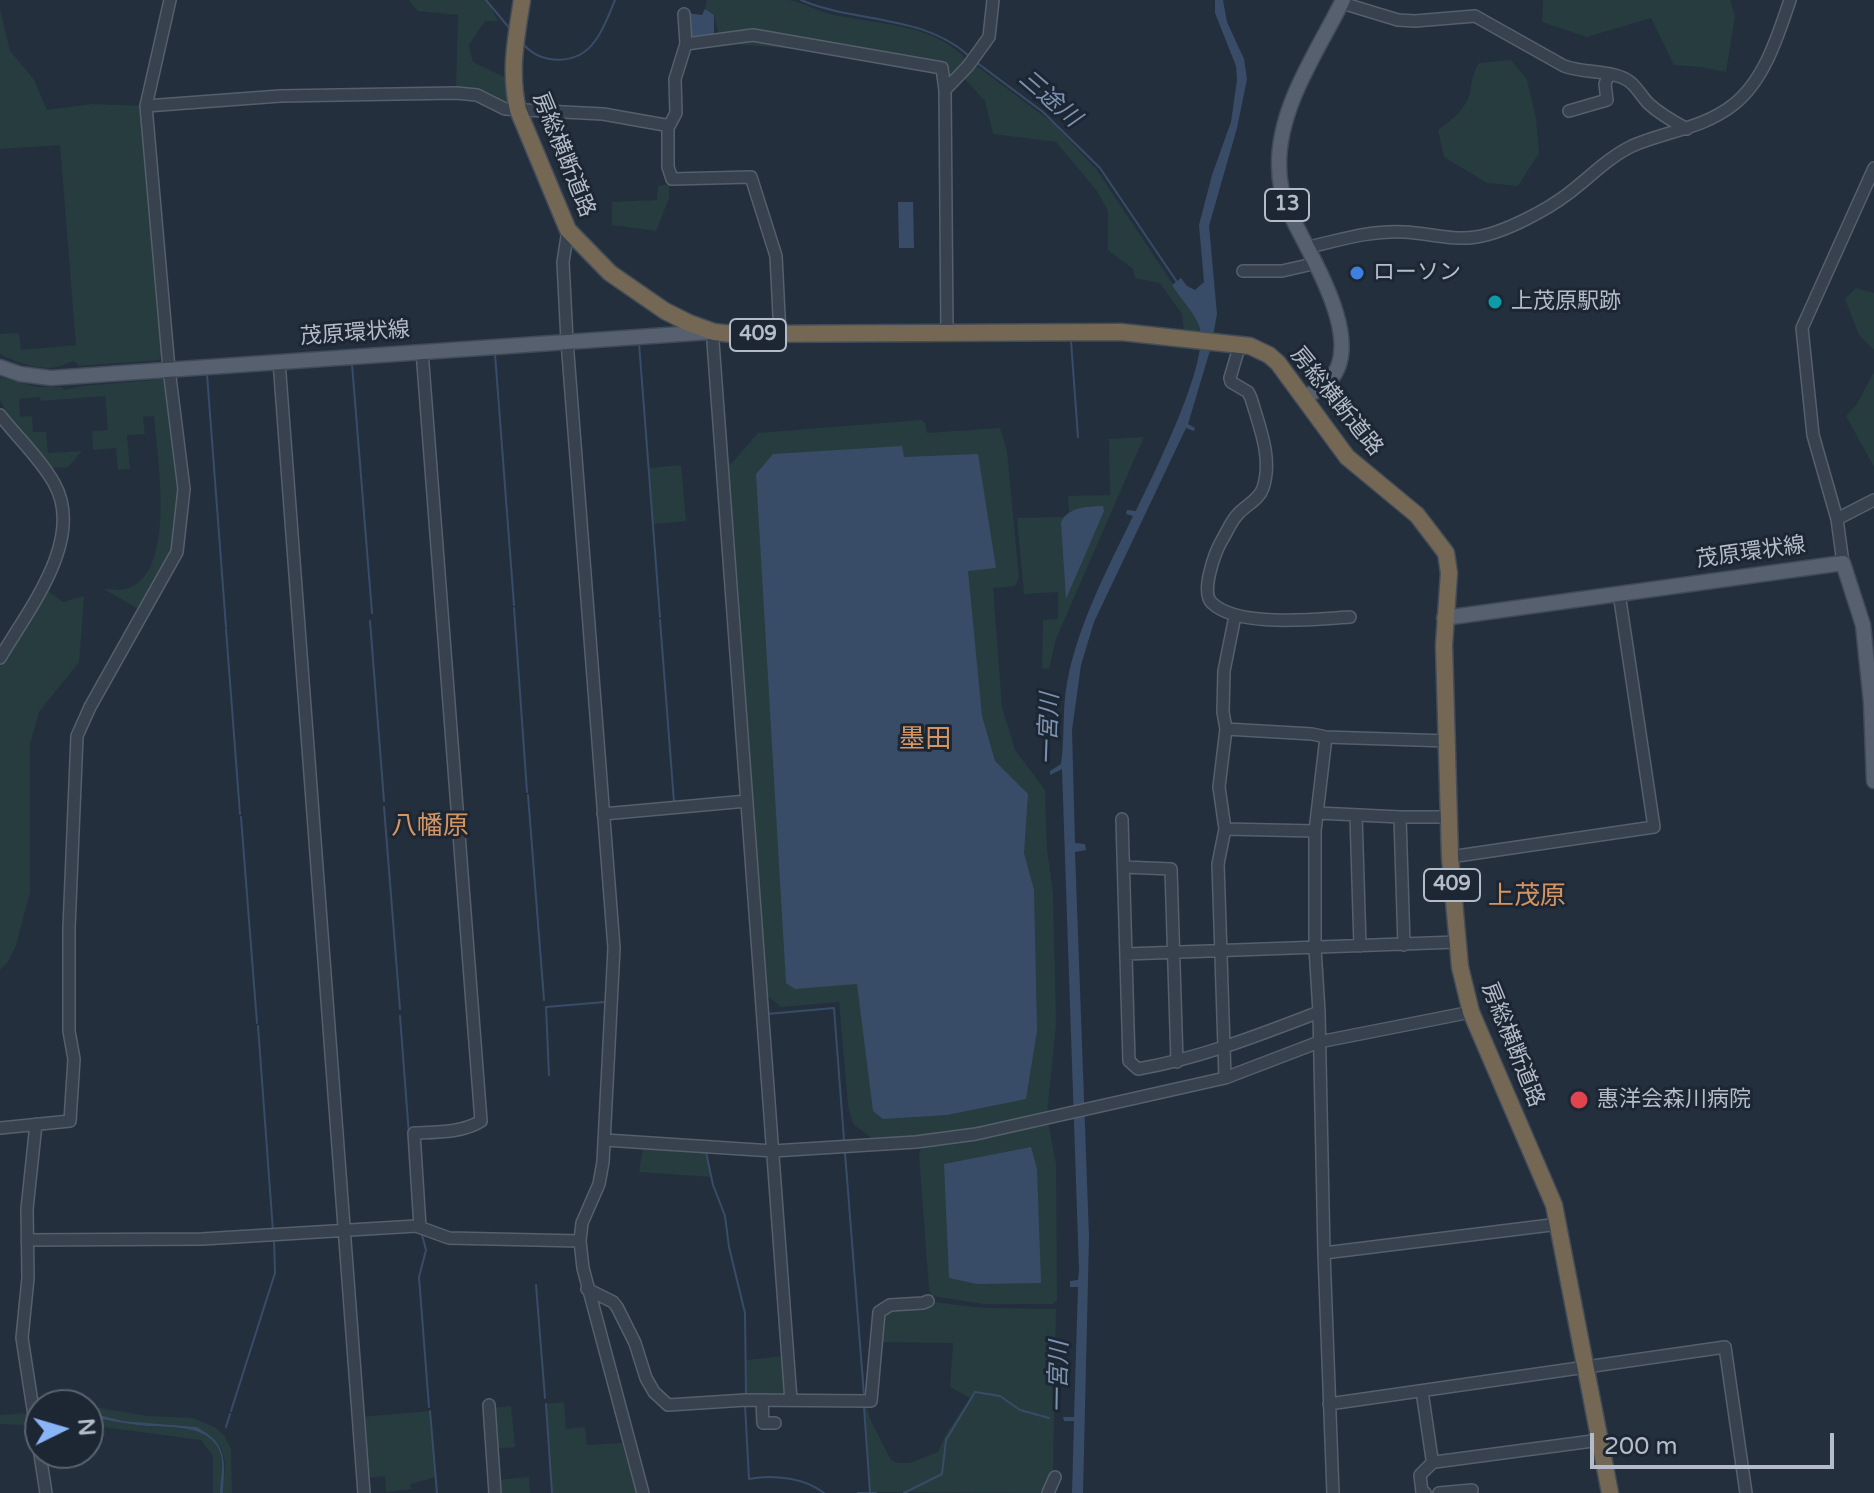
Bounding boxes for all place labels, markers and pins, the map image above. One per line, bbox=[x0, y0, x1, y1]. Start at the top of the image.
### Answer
place label: ローソン bbox=[1373, 260, 1461, 286]
marker: ローソン bbox=[1348, 264, 1366, 282]
place label: 上茂原駅跡 bbox=[1511, 289, 1621, 315]
marker: 上茂原駅跡 bbox=[1486, 293, 1504, 311]
place label: 惠洋会森川病院 bbox=[1597, 1087, 1751, 1113]
marker: 惠洋会森川病院 bbox=[1568, 1089, 1590, 1111]

